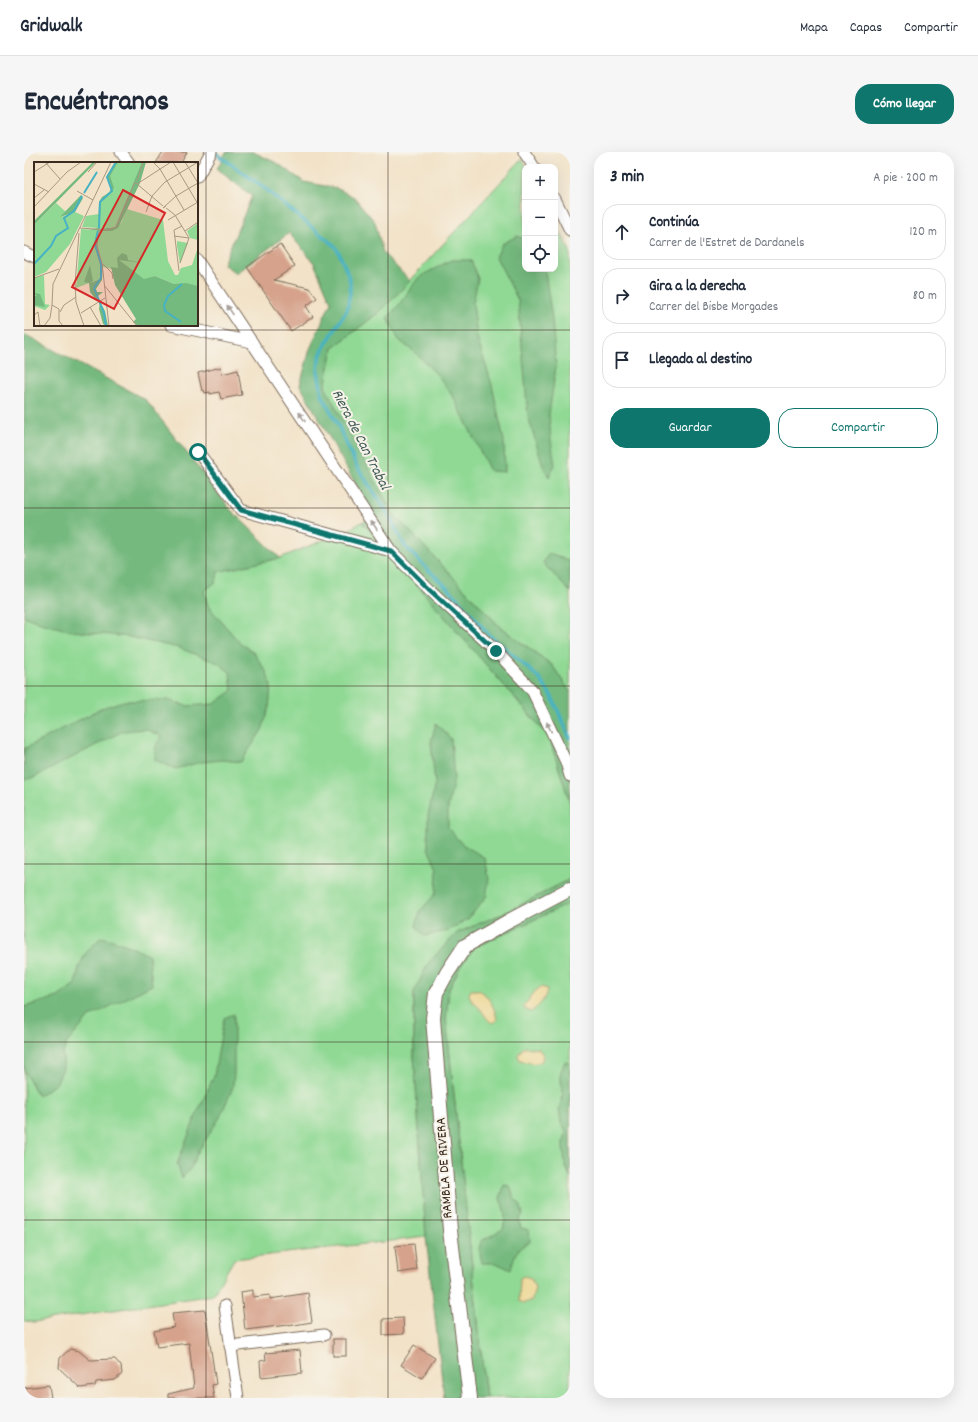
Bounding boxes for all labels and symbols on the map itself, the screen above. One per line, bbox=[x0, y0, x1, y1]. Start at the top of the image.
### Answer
inset map bbox=[34, 162, 198, 326]
one-way arrow bbox=[226, 304, 234, 315]
water label: Riera de Can Trabal bbox=[325, 386, 395, 495]
one-way arrow bbox=[298, 412, 306, 422]
route start bbox=[189, 443, 207, 461]
one-way arrow bbox=[370, 520, 378, 530]
route end bbox=[487, 642, 505, 660]
one-way arrow bbox=[546, 722, 552, 733]
street label: RAMBLA DE RIVERA bbox=[431, 1116, 459, 1219]

